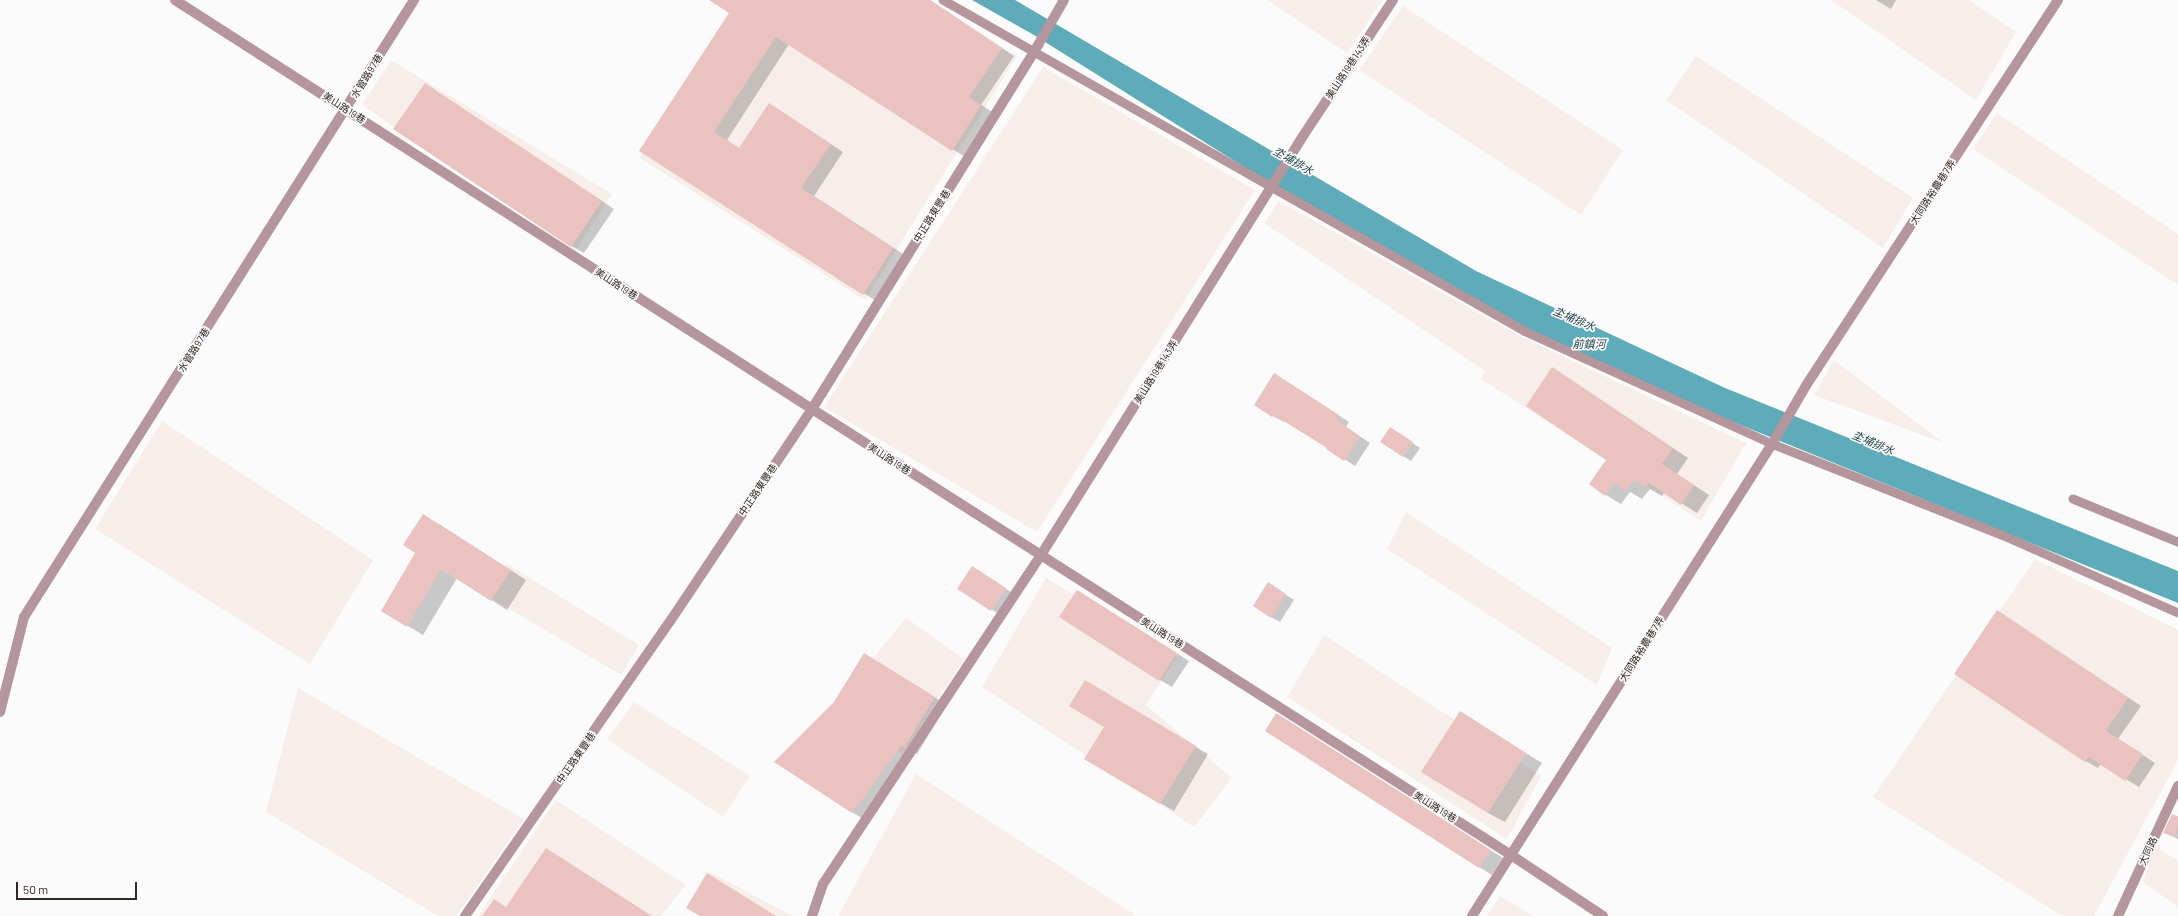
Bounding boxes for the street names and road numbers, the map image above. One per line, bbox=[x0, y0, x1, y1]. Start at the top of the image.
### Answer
street label: 美山路19巷143弄 bbox=[1323, 34, 1373, 102]
street label: 水管路97巷 bbox=[349, 52, 385, 100]
street label: 美山路19巷 bbox=[320, 90, 368, 126]
street label: 大同路裕農巷7弄 bbox=[1908, 157, 1958, 227]
street label: 中正路東豐巷 bbox=[911, 187, 953, 245]
street label: 美山路19巷 bbox=[592, 266, 640, 302]
street label: 水管路97巷 bbox=[176, 326, 212, 374]
street label: 美山路19巷143弄 bbox=[1132, 338, 1180, 406]
street label: 美山路19巷 bbox=[865, 441, 913, 477]
street label: 中正路東豐巷 bbox=[736, 462, 780, 518]
street label: 大同路裕農巷7弄 bbox=[1617, 614, 1667, 684]
street label: 美山路19巷 bbox=[1138, 615, 1186, 651]
street label: 中正路東豐巷 bbox=[554, 730, 598, 786]
street label: 美山路19巷 bbox=[1411, 789, 1459, 825]
street label: 大同路 bbox=[2136, 835, 2160, 867]

